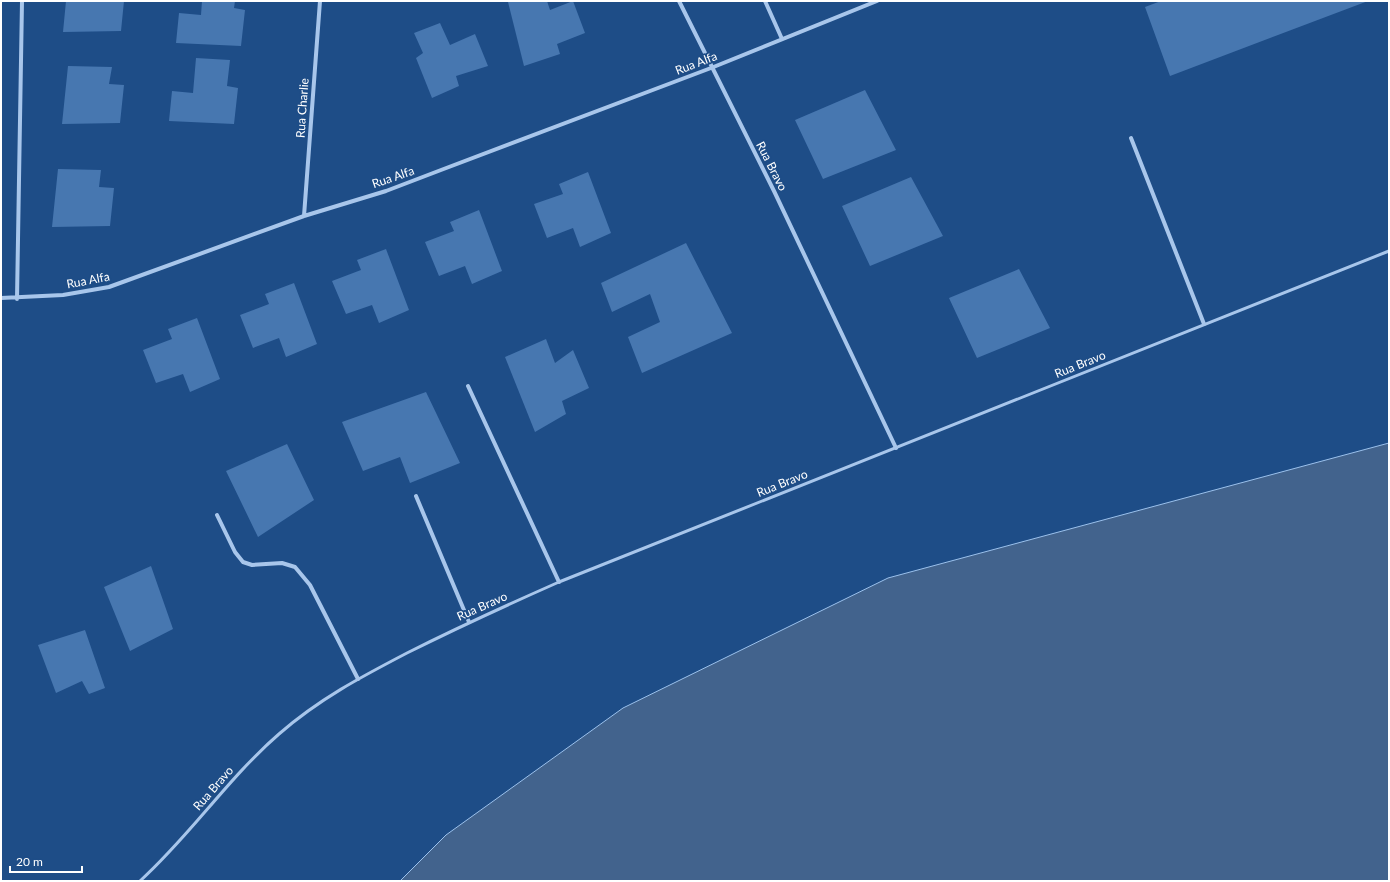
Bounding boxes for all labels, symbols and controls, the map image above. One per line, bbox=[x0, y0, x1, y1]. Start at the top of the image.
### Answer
street label: Rua Alfa bbox=[673, 48, 719, 78]
street label: Rua Charlie bbox=[292, 78, 312, 138]
street label: Rua Bravo bbox=[753, 139, 791, 193]
street label: Rua Alfa bbox=[370, 163, 416, 191]
street label: Rua Alfa bbox=[65, 268, 111, 292]
street label: Rua Bravo bbox=[1052, 347, 1108, 381]
street label: Rua Bravo bbox=[754, 466, 810, 500]
street label: Rua Bravo bbox=[454, 588, 510, 624]
street label: Rua Bravo bbox=[190, 763, 236, 813]
scale bar bbox=[10, 848, 82, 874]
text: 20 m bbox=[16, 854, 43, 869]

